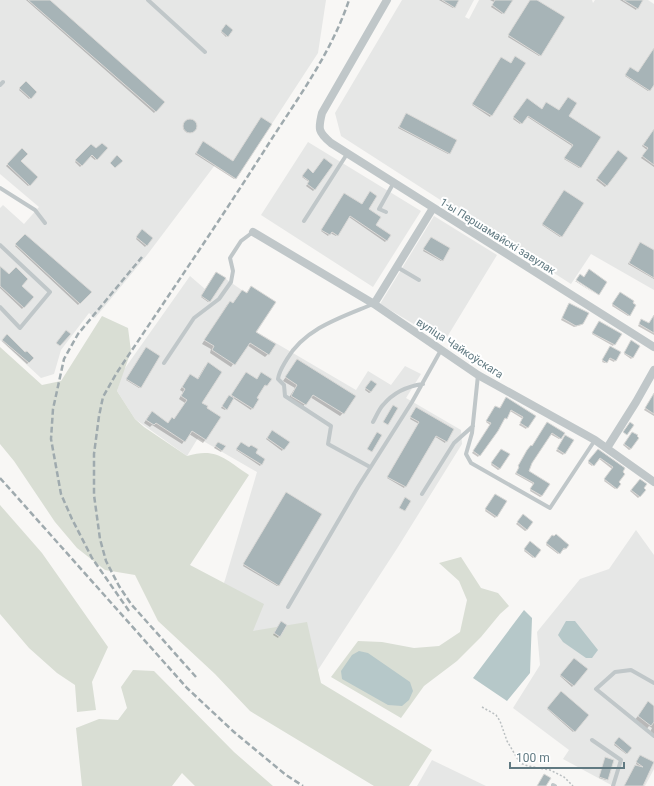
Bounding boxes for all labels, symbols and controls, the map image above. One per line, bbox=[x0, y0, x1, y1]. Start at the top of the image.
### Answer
street label: 1-ы Першамайскі завулак bbox=[438, 195, 558, 277]
street label: вуліца Чайкоўскага bbox=[414, 316, 506, 381]
scale bar bbox=[510, 744, 624, 770]
text: 100 m bbox=[516, 751, 550, 765]

